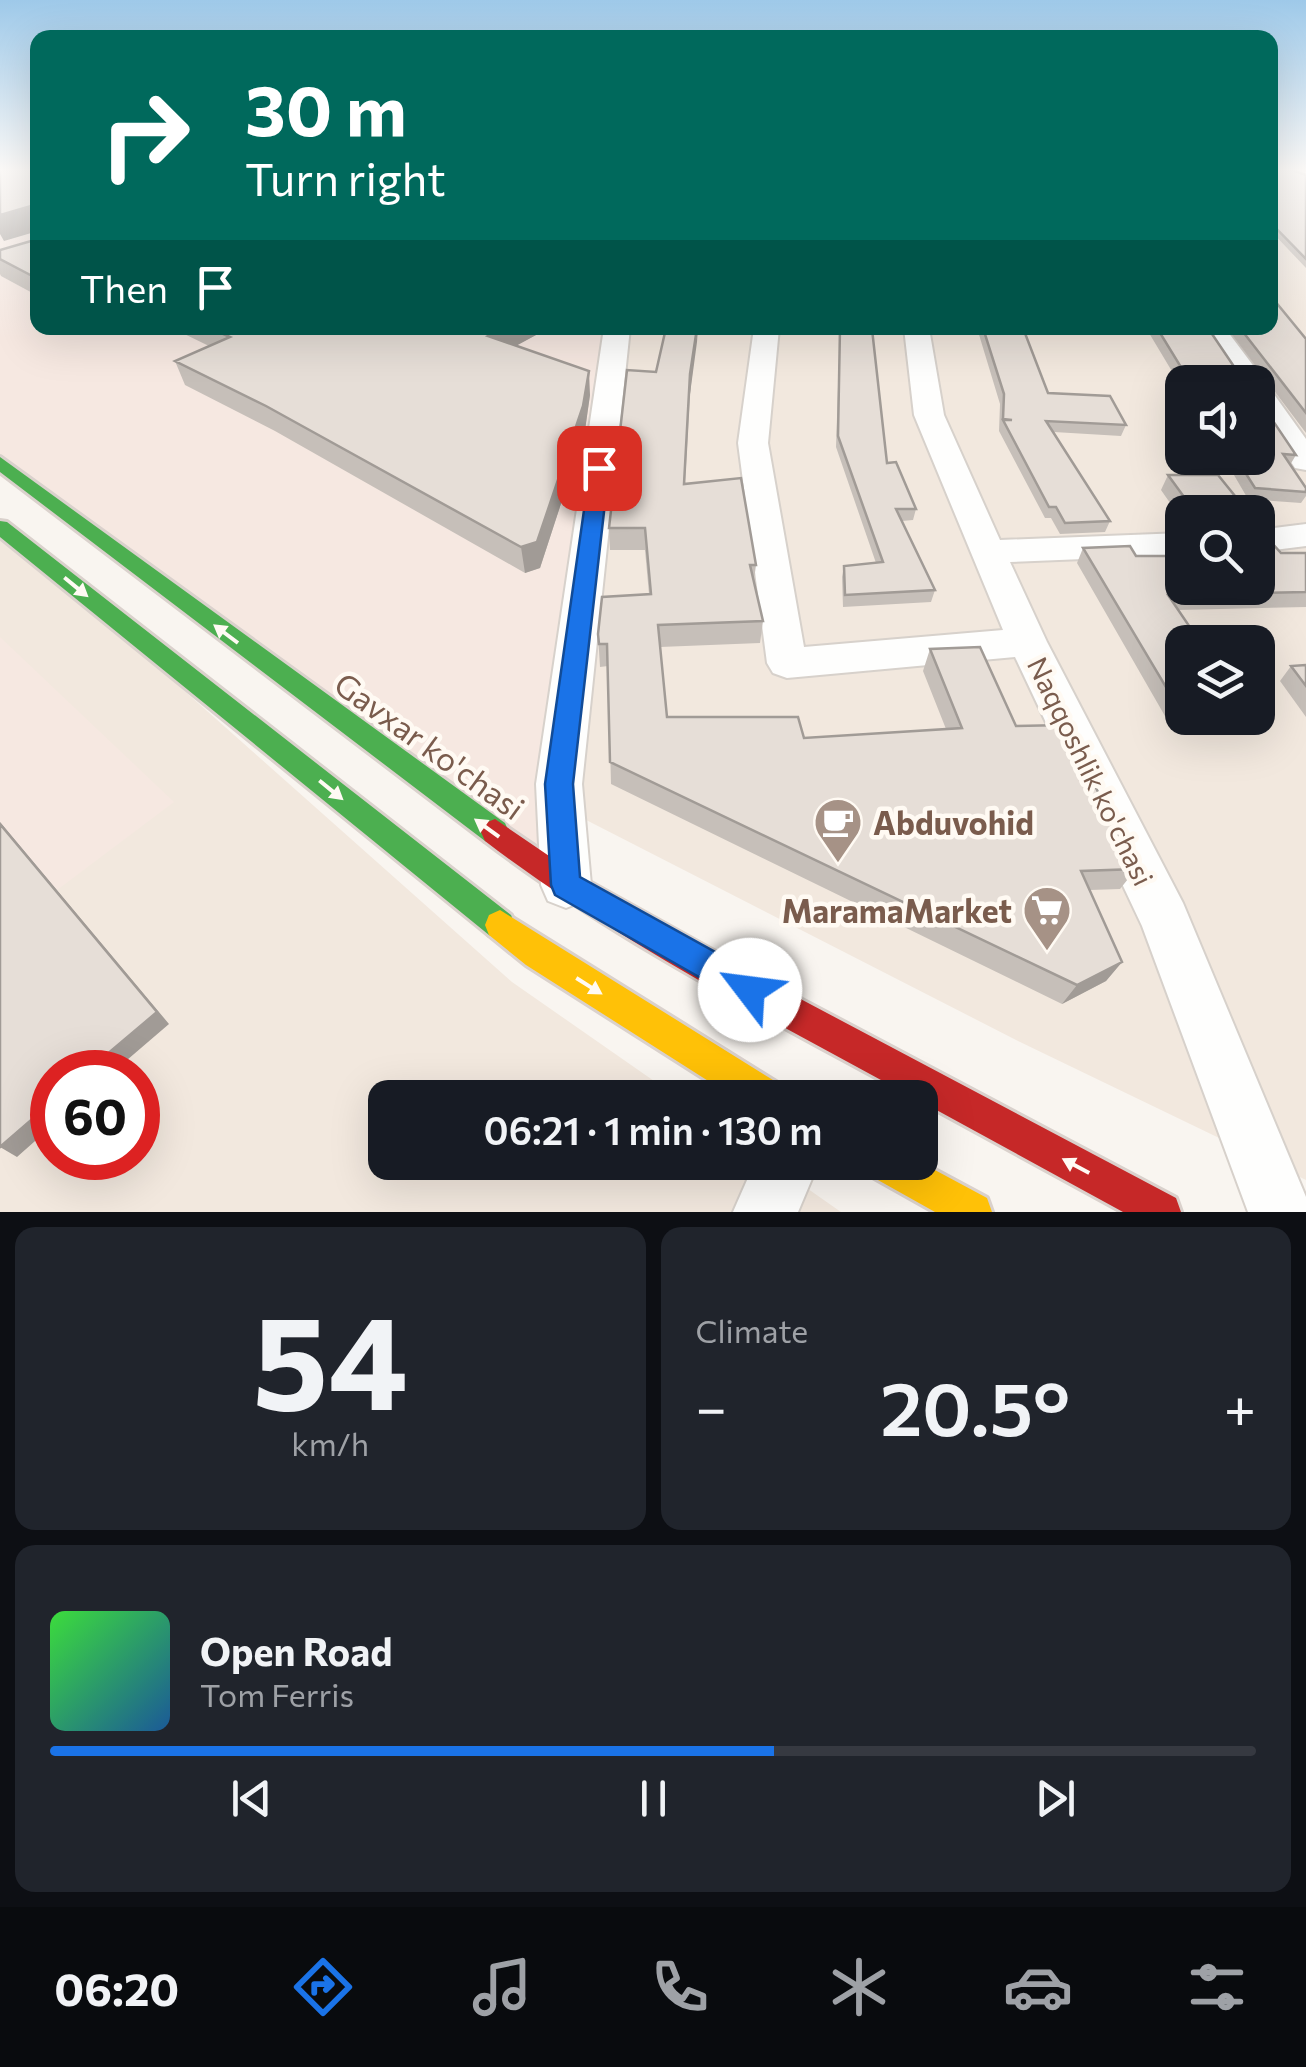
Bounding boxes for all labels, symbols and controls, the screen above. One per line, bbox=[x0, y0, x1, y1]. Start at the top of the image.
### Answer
text: 30 m bbox=[245, 65, 407, 150]
icon: right bbox=[80, 70, 210, 200]
text: Turn right bbox=[245, 150, 446, 205]
icon: arrive bbox=[188, 260, 243, 315]
text: Then bbox=[80, 264, 168, 311]
map controls bbox=[1165, 365, 1275, 735]
button: sound bbox=[1165, 365, 1275, 475]
pin bbox=[557, 426, 642, 511]
icon: arrive bbox=[572, 441, 627, 496]
button: search bbox=[1165, 495, 1275, 605]
one-way arrow bbox=[64, 576, 89, 597]
one-way arrow bbox=[213, 624, 239, 644]
button: layers bbox=[1165, 625, 1275, 735]
street label: Naqqoshlik ko'chasi bbox=[1021, 651, 1161, 891]
street label: Gavxar ko'chasi bbox=[327, 663, 533, 827]
one-way arrow bbox=[317, 779, 343, 800]
cafe icon: Abduvohid bbox=[812, 796, 864, 864]
place label: Abduvohid bbox=[873, 802, 1034, 842]
one-way arrow bbox=[474, 818, 500, 838]
supermarket icon: MaramaMarket bbox=[1021, 884, 1073, 952]
place label: MaramaMarket bbox=[782, 890, 1012, 930]
position arrow bbox=[698, 938, 802, 1042]
one-way arrow bbox=[575, 977, 603, 994]
speed limit sign: 60 bbox=[30, 1050, 160, 1180]
text: 06:21 · 1 min · 130 m bbox=[484, 1106, 822, 1153]
one-way arrow bbox=[1061, 1158, 1090, 1175]
text: 54 bbox=[252, 1278, 408, 1437]
text: Climate bbox=[696, 1310, 808, 1350]
text: 20.5° bbox=[880, 1360, 1070, 1451]
text: − bbox=[696, 1372, 727, 1439]
text: + bbox=[1224, 1372, 1256, 1439]
text: km/h bbox=[291, 1423, 369, 1463]
text: Open Road bbox=[200, 1627, 393, 1674]
text: Tom Ferris bbox=[200, 1674, 354, 1714]
icon: previous bbox=[224, 1771, 279, 1826]
icon: pause bbox=[626, 1771, 681, 1826]
icon: next bbox=[1028, 1771, 1083, 1826]
icon: directions bbox=[288, 1952, 358, 2022]
icon: music bbox=[467, 1952, 537, 2022]
icon: phone bbox=[645, 1952, 715, 2022]
icon: climate bbox=[824, 1952, 894, 2022]
icon: car bbox=[1003, 1952, 1073, 2022]
icon: filters bbox=[1182, 1952, 1252, 2022]
text: 06:20 bbox=[54, 1960, 179, 2015]

